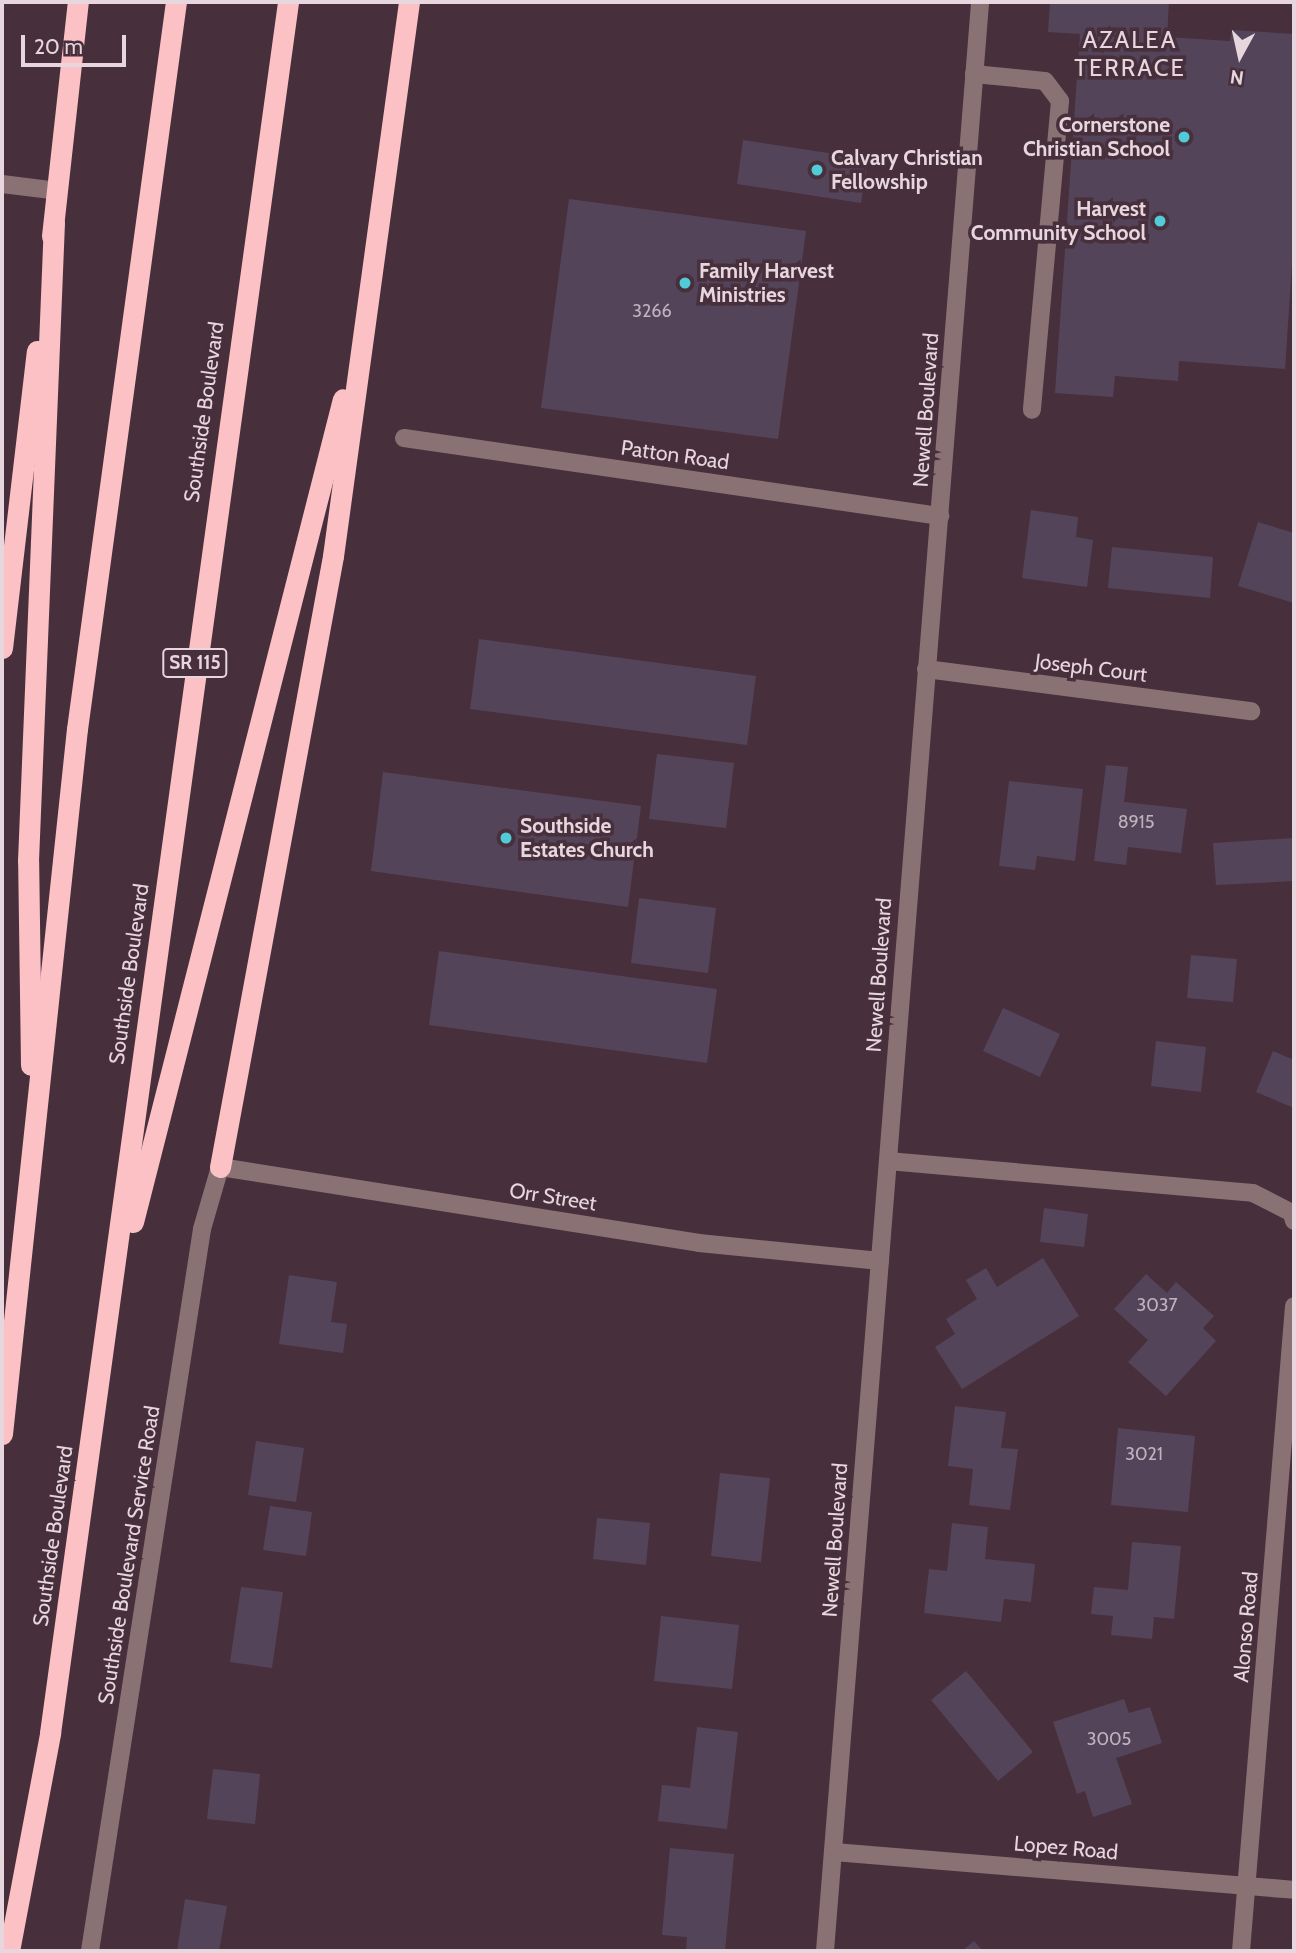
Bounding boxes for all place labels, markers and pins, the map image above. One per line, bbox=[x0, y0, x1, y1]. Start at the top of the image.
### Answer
place label: Cornerstone Christian School bbox=[1023, 112, 1170, 162]
marker: Cornerstone Christian School bbox=[1176, 129, 1192, 145]
place label: Calvary Christian Fellowship bbox=[831, 145, 983, 195]
marker: Calvary Christian Fellowship bbox=[809, 162, 825, 178]
place label: Harvest Community School bbox=[971, 196, 1146, 246]
marker: Harvest Community School bbox=[1152, 213, 1168, 229]
place label: Family Harvest Ministries bbox=[699, 258, 834, 308]
marker: Family Harvest Ministries bbox=[677, 275, 693, 291]
place label: Southside Estates Church bbox=[520, 813, 654, 863]
marker: Southside Estates Church bbox=[498, 830, 514, 846]

